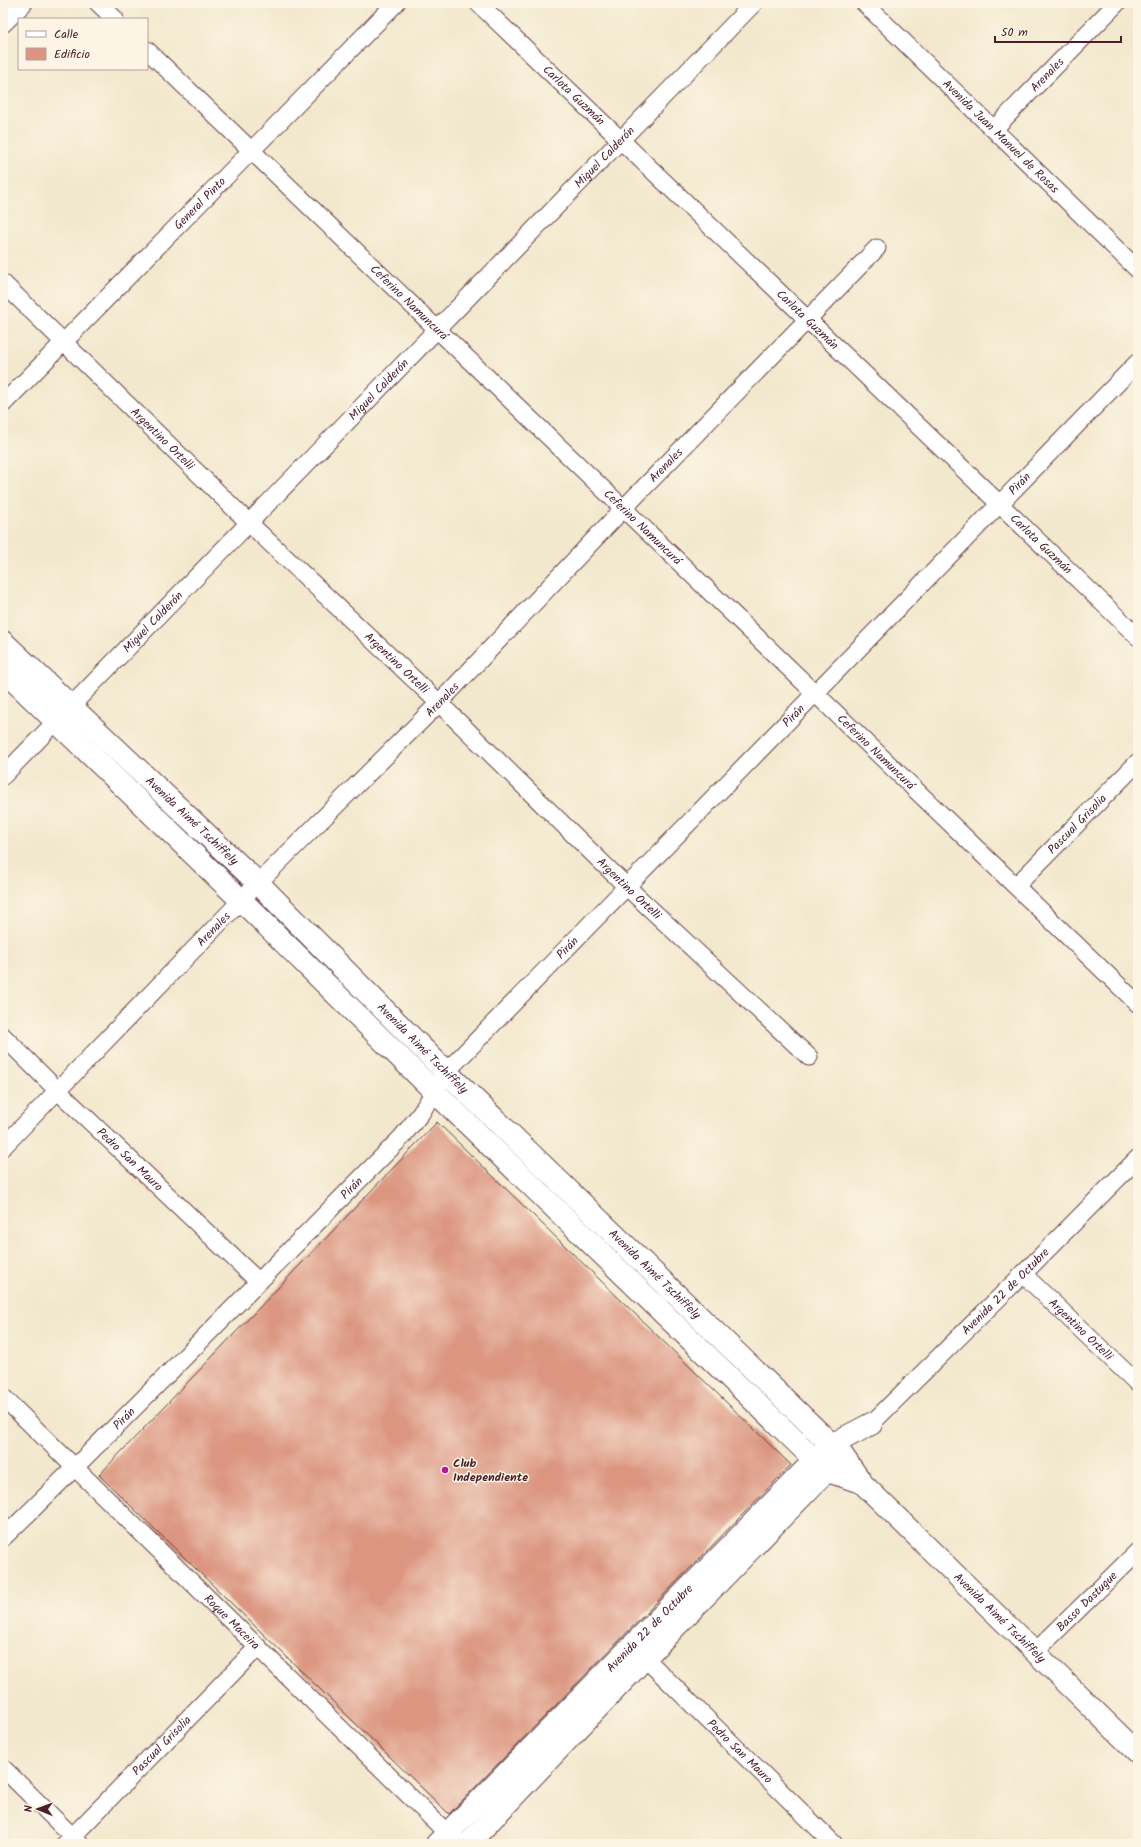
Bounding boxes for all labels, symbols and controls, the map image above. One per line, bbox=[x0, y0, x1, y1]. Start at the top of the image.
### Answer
legend bbox=[18, 18, 148, 70]
scale bar bbox=[995, 18, 1121, 44]
text: 50 m bbox=[1001, 23, 1028, 42]
text: Calle bbox=[54, 25, 79, 44]
text: Edificio bbox=[54, 45, 90, 64]
street label: Arenales bbox=[1026, 53, 1069, 96]
street label: Carlota Guzmán bbox=[538, 60, 609, 130]
street label: Avenida Juan Manuel de Rosas bbox=[938, 75, 1064, 198]
street label: Miguel Calderón bbox=[570, 122, 639, 192]
street label: General Pinto bbox=[169, 172, 230, 234]
street label: Ceferino Namuncurá bbox=[366, 260, 454, 346]
street label: Carlota Guzmán bbox=[772, 285, 843, 354]
street label: Miguel Calderón bbox=[344, 354, 413, 425]
street label: Argentino Ortelli bbox=[126, 403, 200, 475]
street label: Arenales bbox=[644, 443, 687, 487]
street label: Pirán bbox=[1004, 468, 1035, 499]
street label: Ceferino Namuncurá bbox=[599, 485, 687, 570]
street label: Carlota Guzmán bbox=[1006, 509, 1077, 579]
street label: Miguel Calderón bbox=[118, 586, 188, 657]
street label: Argentino Ortelli bbox=[360, 627, 434, 699]
street label: Arenales bbox=[421, 678, 464, 721]
street label: Pirán bbox=[778, 700, 809, 731]
street label: Ceferino Namuncurá bbox=[833, 710, 920, 795]
street label: Avenida Aimé Tschiffely bbox=[141, 772, 243, 870]
street label: Pascual Grisolia bbox=[1043, 789, 1111, 858]
street label: Argentino Ortelli bbox=[592, 853, 667, 925]
street label: Arenales bbox=[192, 907, 235, 951]
street label: Pirán bbox=[552, 932, 583, 963]
street label: Avenida Aimé Tschiffely bbox=[372, 998, 473, 1098]
street label: Pedro San Mauro bbox=[92, 1123, 168, 1196]
street label: Pirán bbox=[336, 1172, 367, 1204]
street label: Avenida Aimé Tschiffely bbox=[604, 1225, 706, 1324]
street label: Avenida 22 de Octubre bbox=[957, 1243, 1054, 1339]
street label: Argentino Ortelli bbox=[1044, 1294, 1118, 1366]
street label: Pirán bbox=[108, 1403, 140, 1434]
place label: Club Independiente bbox=[453, 1454, 528, 1487]
marker: Club Independiente bbox=[440, 1465, 450, 1475]
street label: Basso Dastugue bbox=[1052, 1566, 1122, 1636]
street label: Avenida Aimé Tschiffely bbox=[949, 1568, 1050, 1668]
street label: Avenida 22 de Octubre bbox=[602, 1579, 698, 1677]
street label: Roque Maceira bbox=[200, 1590, 265, 1654]
street label: Pascual Grisolia bbox=[127, 1711, 196, 1780]
street label: Pedro San Mauro bbox=[703, 1714, 777, 1788]
north arrow bbox=[18, 1789, 58, 1829]
text: N bbox=[20, 1805, 38, 1812]

